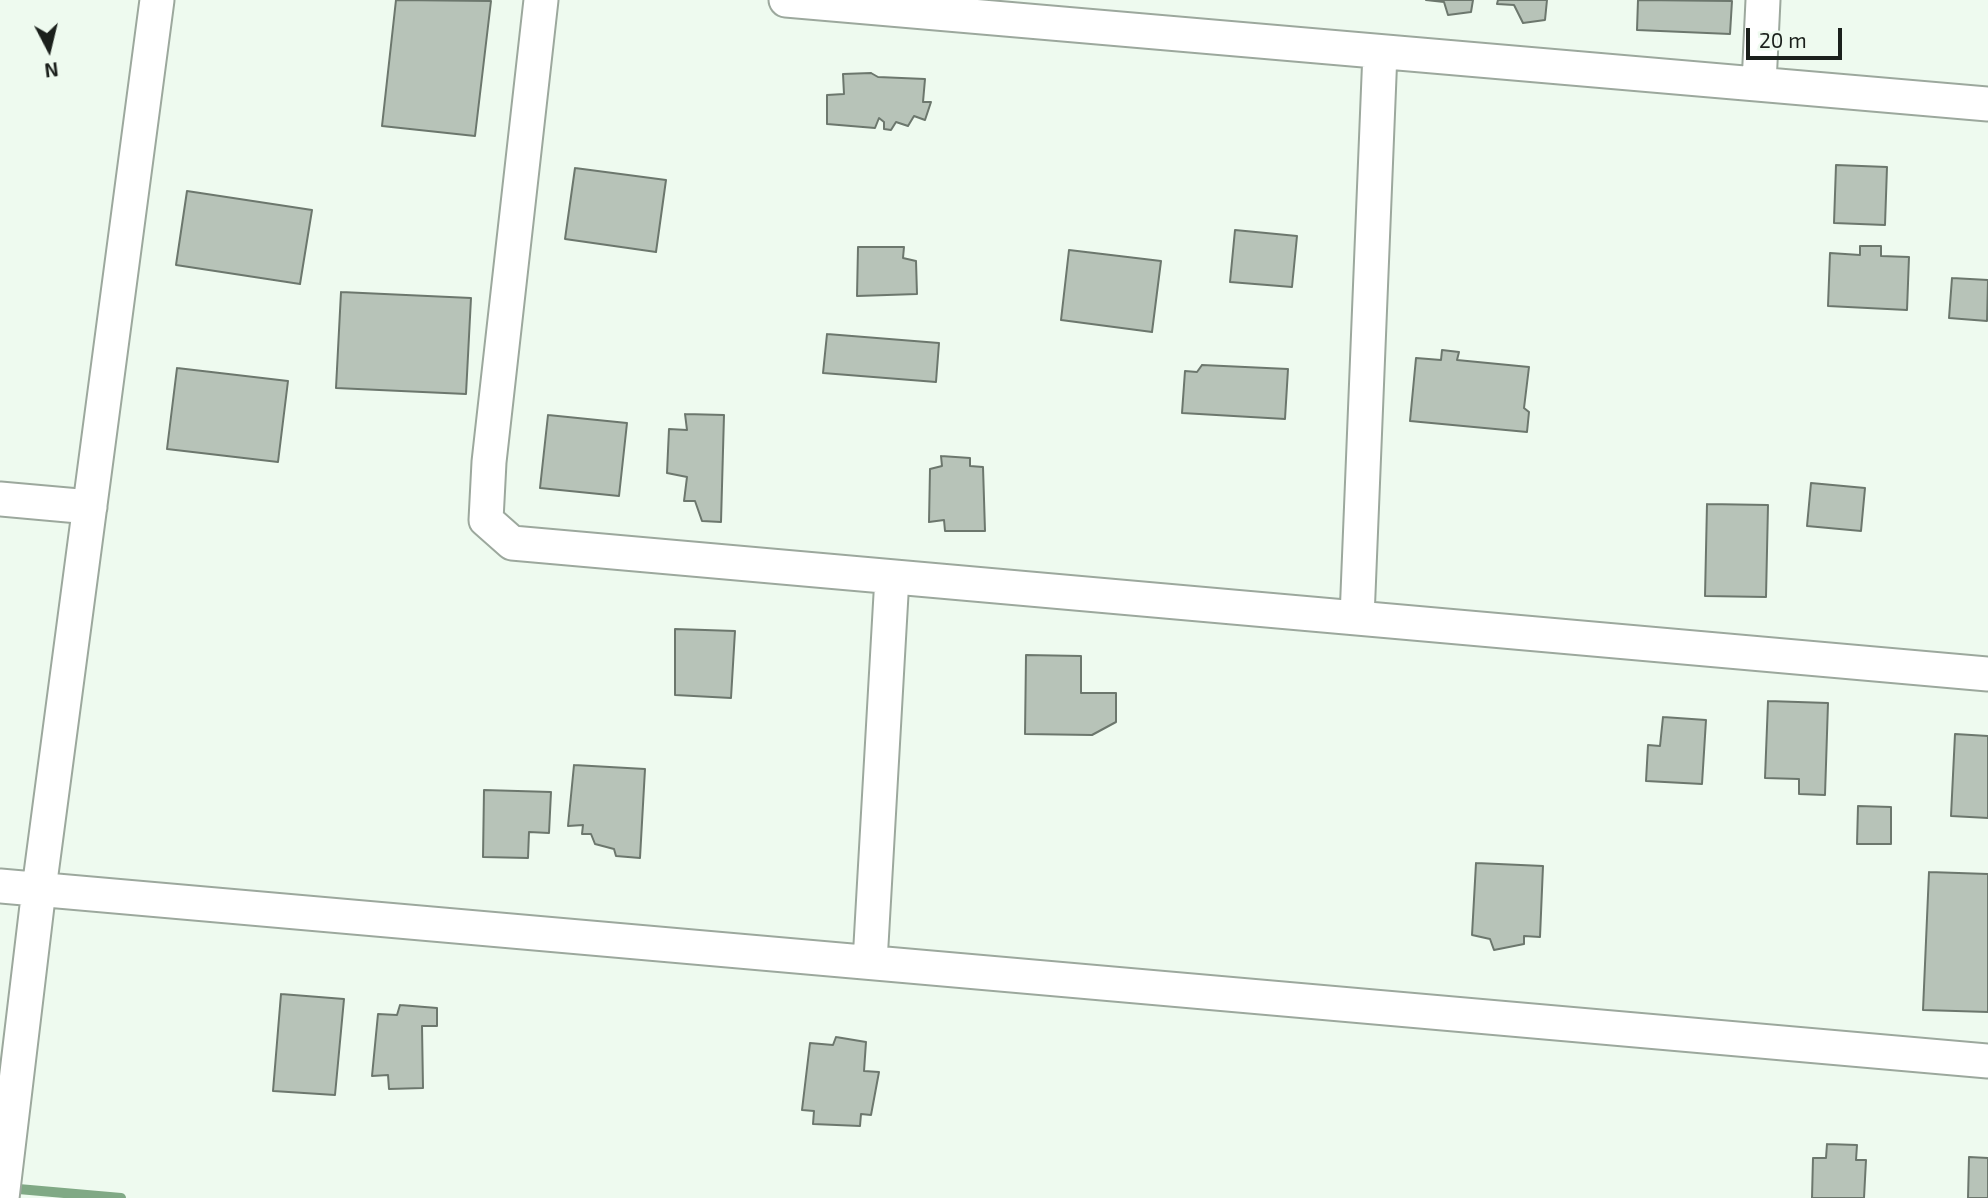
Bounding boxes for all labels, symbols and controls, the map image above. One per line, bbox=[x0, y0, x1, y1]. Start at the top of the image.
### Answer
north arrow bbox=[14, 14, 84, 84]
scale bar bbox=[1750, 14, 1846, 58]
text: 20 m bbox=[1759, 27, 1807, 52]
text: N bbox=[43, 58, 60, 83]

